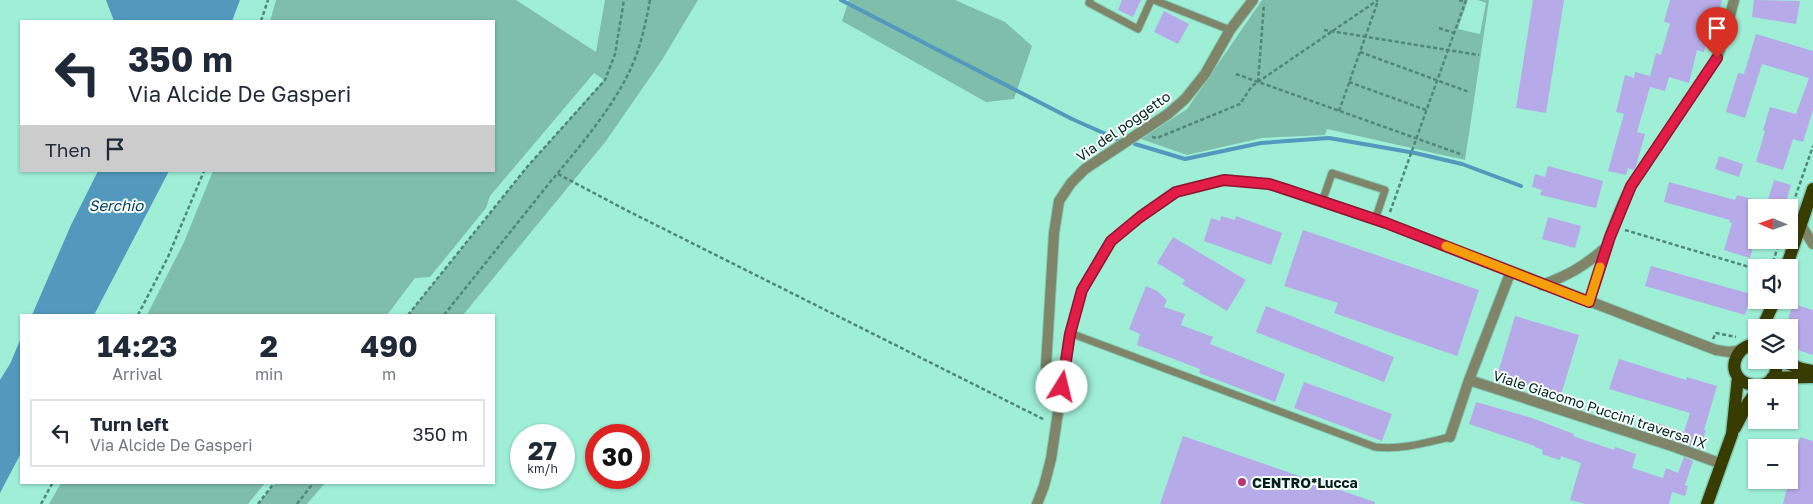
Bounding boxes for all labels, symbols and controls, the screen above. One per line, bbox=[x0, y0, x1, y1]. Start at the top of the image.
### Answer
pin bbox=[1696, 7, 1738, 58]
icon: arrive bbox=[1703, 14, 1731, 42]
text: 350 m bbox=[128, 38, 233, 80]
icon: left bbox=[45, 40, 110, 105]
text: Via Alcide De Gasperi bbox=[128, 80, 351, 107]
street label: Via del poggetto bbox=[1073, 87, 1173, 165]
icon: arrive bbox=[101, 135, 129, 163]
text: Then bbox=[45, 138, 91, 161]
water label: Serchio bbox=[89, 196, 144, 214]
north arrow bbox=[1748, 199, 1798, 249]
map controls bbox=[1748, 199, 1798, 489]
button: sound bbox=[1748, 259, 1798, 309]
button: layers bbox=[1748, 319, 1798, 369]
text: 14:23 bbox=[97, 328, 178, 364]
text: 2 bbox=[260, 328, 278, 364]
text: 490 bbox=[360, 328, 418, 364]
position arrow bbox=[1035, 360, 1087, 412]
text: Arrival bbox=[112, 364, 163, 384]
text: min bbox=[255, 364, 283, 384]
text: m bbox=[382, 364, 396, 384]
street label: Viale Giacomo Puccini traversa IX bbox=[1491, 366, 1709, 452]
button: + bbox=[1748, 379, 1798, 429]
text: Turn left bbox=[90, 412, 169, 435]
icon: left bbox=[47, 419, 75, 447]
text: 350 m bbox=[413, 422, 468, 445]
speed limit sign: 30 bbox=[585, 424, 650, 489]
text: Via Alcide De Gasperi bbox=[90, 435, 252, 455]
text: 27 bbox=[528, 435, 557, 466]
button: − bbox=[1748, 439, 1798, 489]
text: km/h bbox=[527, 461, 558, 476]
place label: CENTRO*Lucca bbox=[1252, 474, 1358, 491]
marker: CENTRO*Lucca bbox=[1236, 476, 1248, 488]

